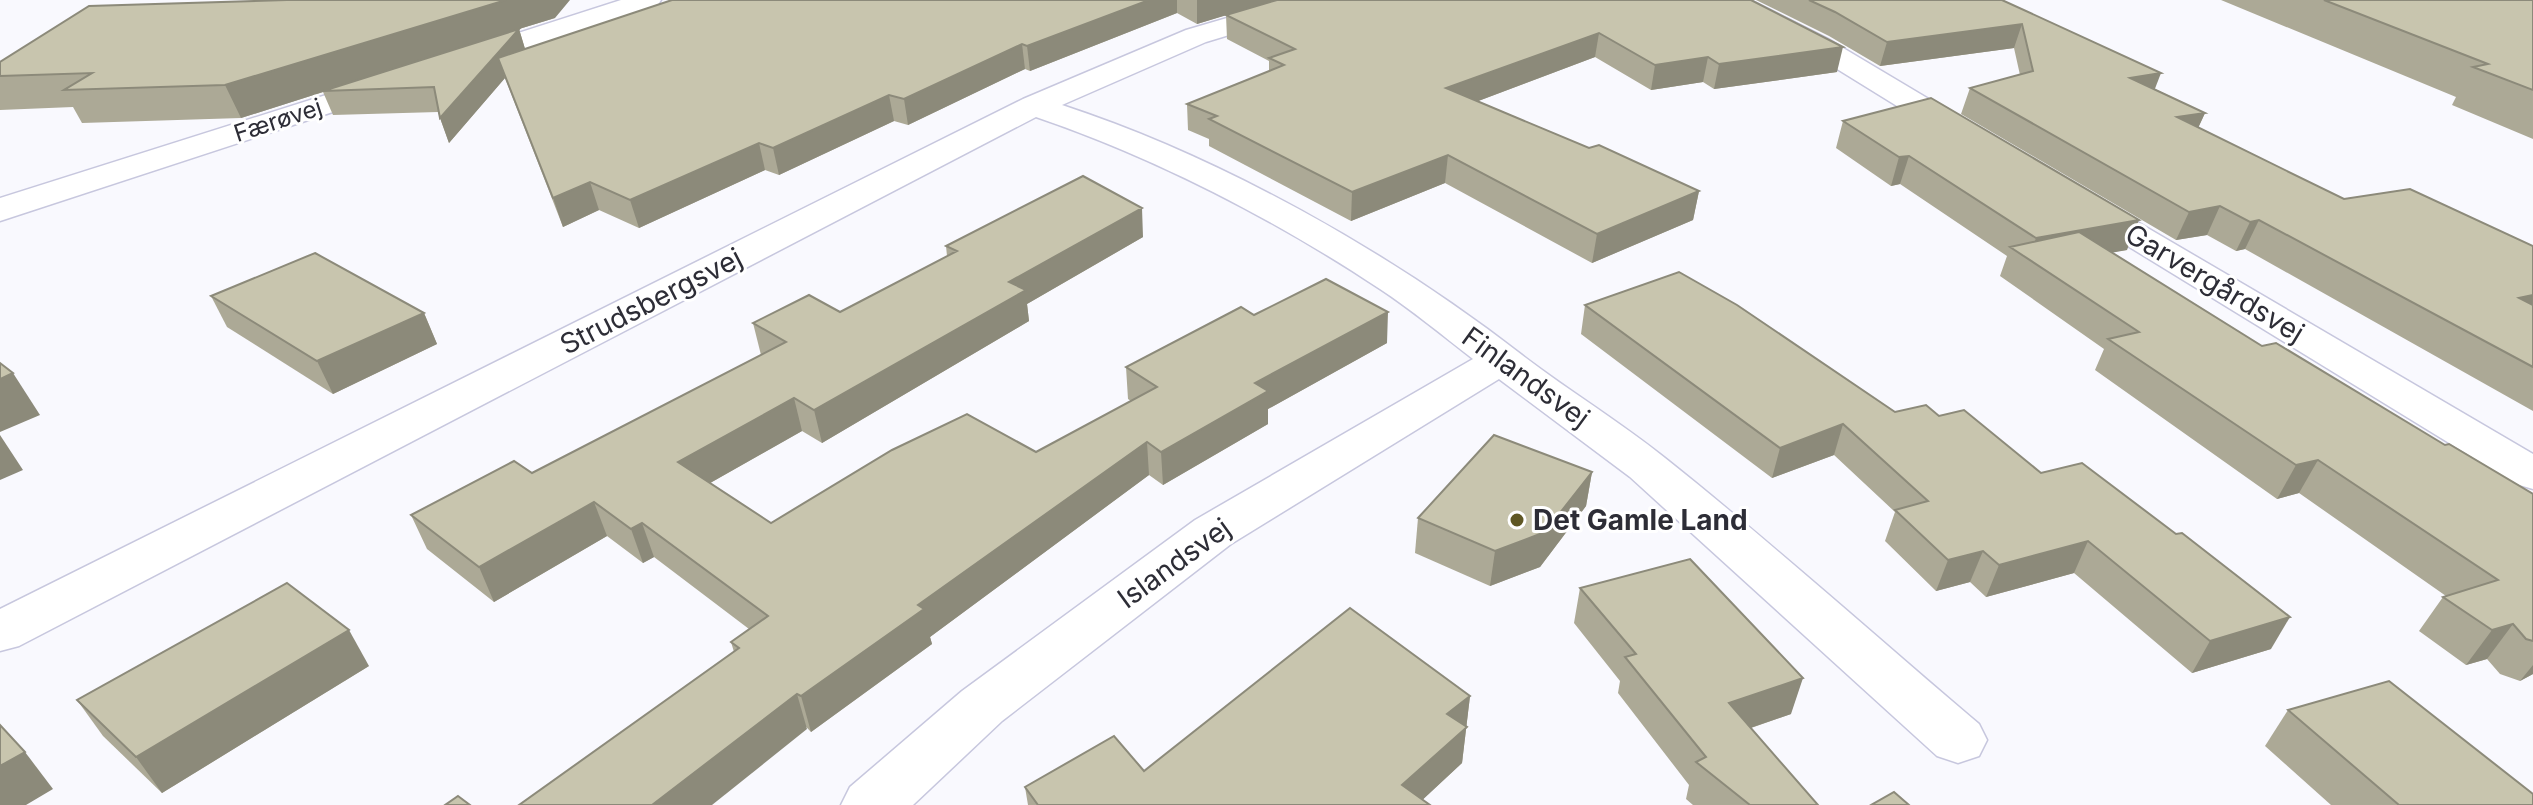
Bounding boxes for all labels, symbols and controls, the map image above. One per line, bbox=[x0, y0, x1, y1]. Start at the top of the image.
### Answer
street label: Færøvej bbox=[230, 92, 326, 148]
street label: Garvergårdsvej bbox=[2120, 216, 2310, 350]
street label: Strudsbergsvej bbox=[554, 240, 748, 362]
street label: Finlandsvej bbox=[1456, 319, 1596, 435]
place label: Det Gamle Land bbox=[1533, 503, 1748, 537]
street label: Islandsvej bbox=[1111, 511, 1237, 615]
marker: Det Gamle Land bbox=[1508, 511, 1526, 529]

